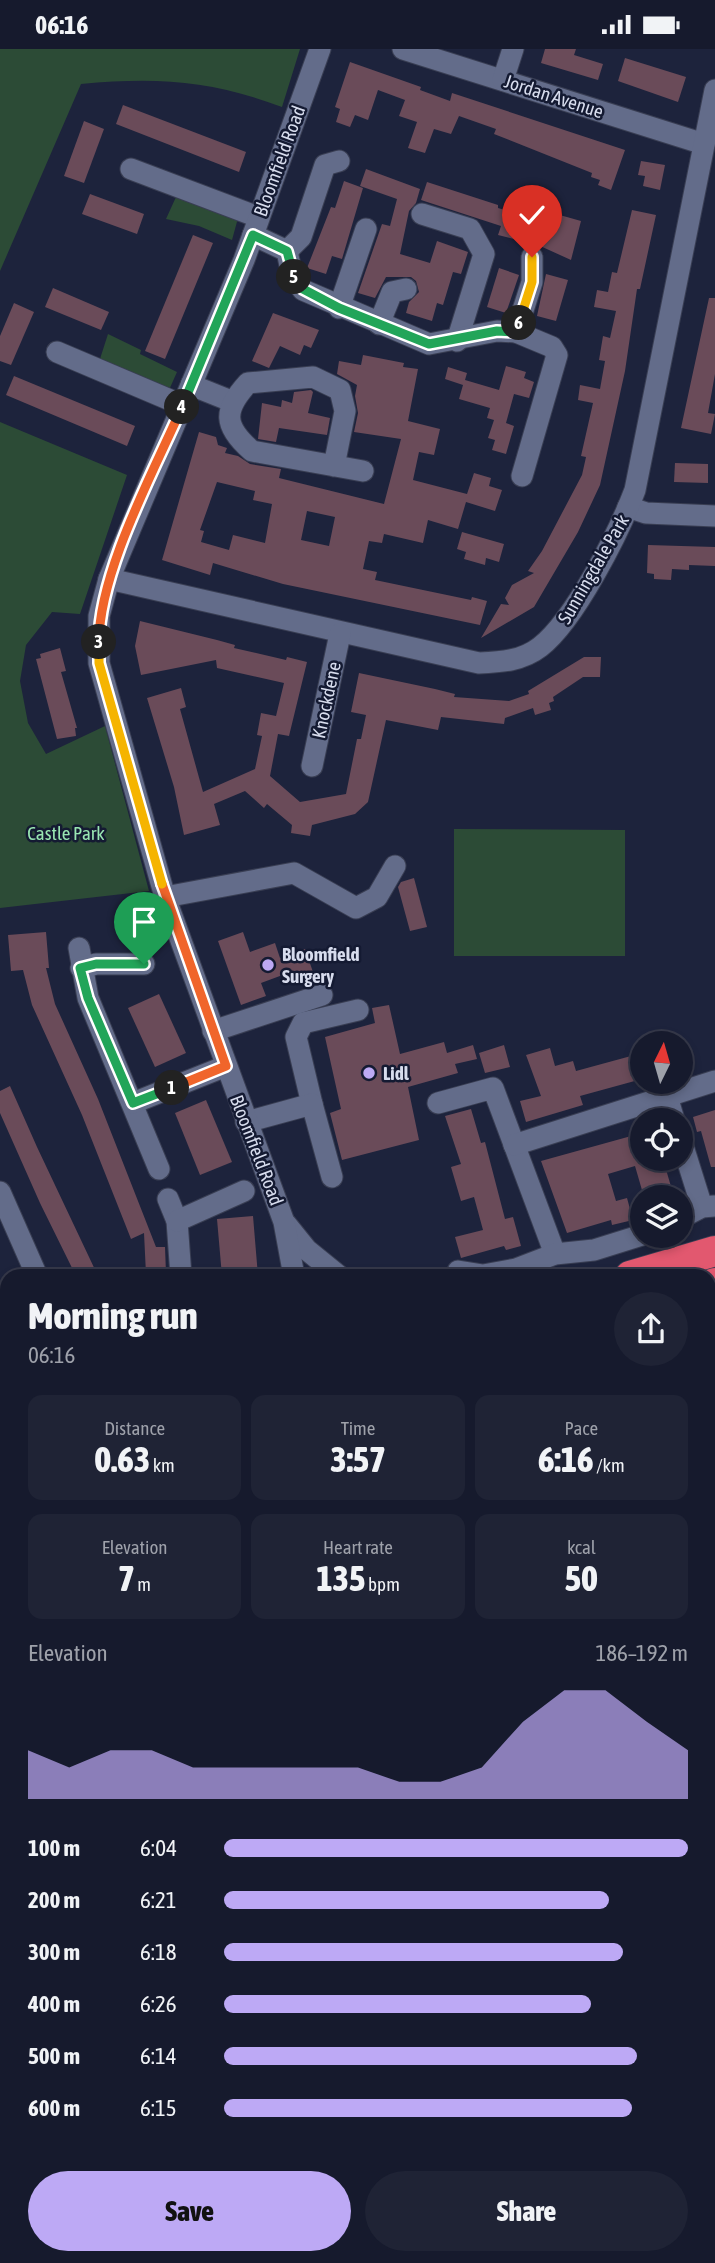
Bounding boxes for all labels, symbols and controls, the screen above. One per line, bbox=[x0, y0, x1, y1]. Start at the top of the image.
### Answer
text: 06:16 bbox=[35, 10, 89, 40]
street label: Jordan Avenue bbox=[502, 70, 606, 122]
street label: Bloomfield Road bbox=[249, 103, 309, 219]
pin bbox=[502, 185, 562, 257]
icon: check bbox=[513, 196, 551, 234]
pin: 5 bbox=[276, 259, 312, 295]
text: 5 bbox=[289, 265, 298, 287]
pin: 6 bbox=[502, 305, 536, 341]
text: 6 bbox=[514, 311, 523, 333]
pin: 4 bbox=[164, 389, 200, 425]
text: 4 bbox=[177, 395, 186, 417]
street label: Sunningdale Park bbox=[553, 510, 633, 628]
pin: 3 bbox=[82, 625, 116, 659]
text: 3 bbox=[94, 630, 103, 652]
street label: Knockdene bbox=[307, 660, 345, 740]
park label: Castle Park bbox=[27, 822, 105, 844]
pin bbox=[114, 892, 174, 964]
icon: arrive bbox=[125, 903, 163, 941]
place label: Bloomfield Surgery bbox=[282, 943, 359, 987]
marker: Bloomfield Surgery bbox=[260, 957, 276, 973]
north arrow bbox=[630, 1031, 693, 1094]
map controls bbox=[630, 1031, 693, 1248]
place label: Lidl bbox=[383, 1062, 410, 1084]
marker: Lidl bbox=[361, 1065, 377, 1081]
pin: 1 bbox=[154, 1070, 190, 1105]
text: 1 bbox=[167, 1076, 176, 1098]
street label: Bloomfield Road bbox=[226, 1092, 288, 1208]
button: locate bbox=[630, 1108, 693, 1171]
button: layers bbox=[630, 1185, 693, 1248]
button: share bbox=[614, 1292, 688, 1366]
text: Morning run bbox=[28, 1294, 198, 1337]
text: 06:16 bbox=[28, 1342, 75, 1368]
text: Distance bbox=[104, 1417, 165, 1439]
text: Time bbox=[341, 1417, 375, 1439]
text: Pace bbox=[565, 1417, 598, 1439]
text: 0.63 bbox=[95, 1439, 150, 1479]
text: 3:57 bbox=[330, 1439, 386, 1479]
text: 6:16 bbox=[538, 1439, 594, 1479]
text: km bbox=[150, 1454, 175, 1476]
text: /km bbox=[594, 1454, 625, 1476]
text: Elevation bbox=[102, 1536, 168, 1558]
text: Heart rate bbox=[323, 1536, 393, 1558]
text: kcal bbox=[567, 1536, 596, 1558]
text: 7 bbox=[118, 1558, 135, 1598]
text: 135 bbox=[316, 1558, 366, 1598]
text: 50 bbox=[565, 1558, 598, 1598]
text: m bbox=[135, 1573, 151, 1595]
text: bpm bbox=[366, 1573, 400, 1595]
text: Elevation bbox=[28, 1640, 108, 1666]
text: 186–192 m bbox=[595, 1640, 688, 1666]
text: 100 m bbox=[28, 1835, 80, 1861]
text: 6:04 bbox=[140, 1835, 177, 1861]
text: 200 m bbox=[28, 1887, 80, 1913]
text: 6:21 bbox=[140, 1887, 177, 1913]
text: 300 m bbox=[28, 1939, 80, 1965]
text: 6:18 bbox=[140, 1939, 177, 1965]
text: 400 m bbox=[28, 1991, 80, 2017]
text: 6:26 bbox=[140, 1991, 177, 2017]
text: 500 m bbox=[28, 2043, 80, 2069]
text: 6:14 bbox=[140, 2043, 177, 2069]
text: 600 m bbox=[28, 2095, 80, 2121]
text: 6:15 bbox=[140, 2095, 177, 2121]
button: Save bbox=[28, 2171, 351, 2251]
button: Share bbox=[365, 2171, 688, 2251]

